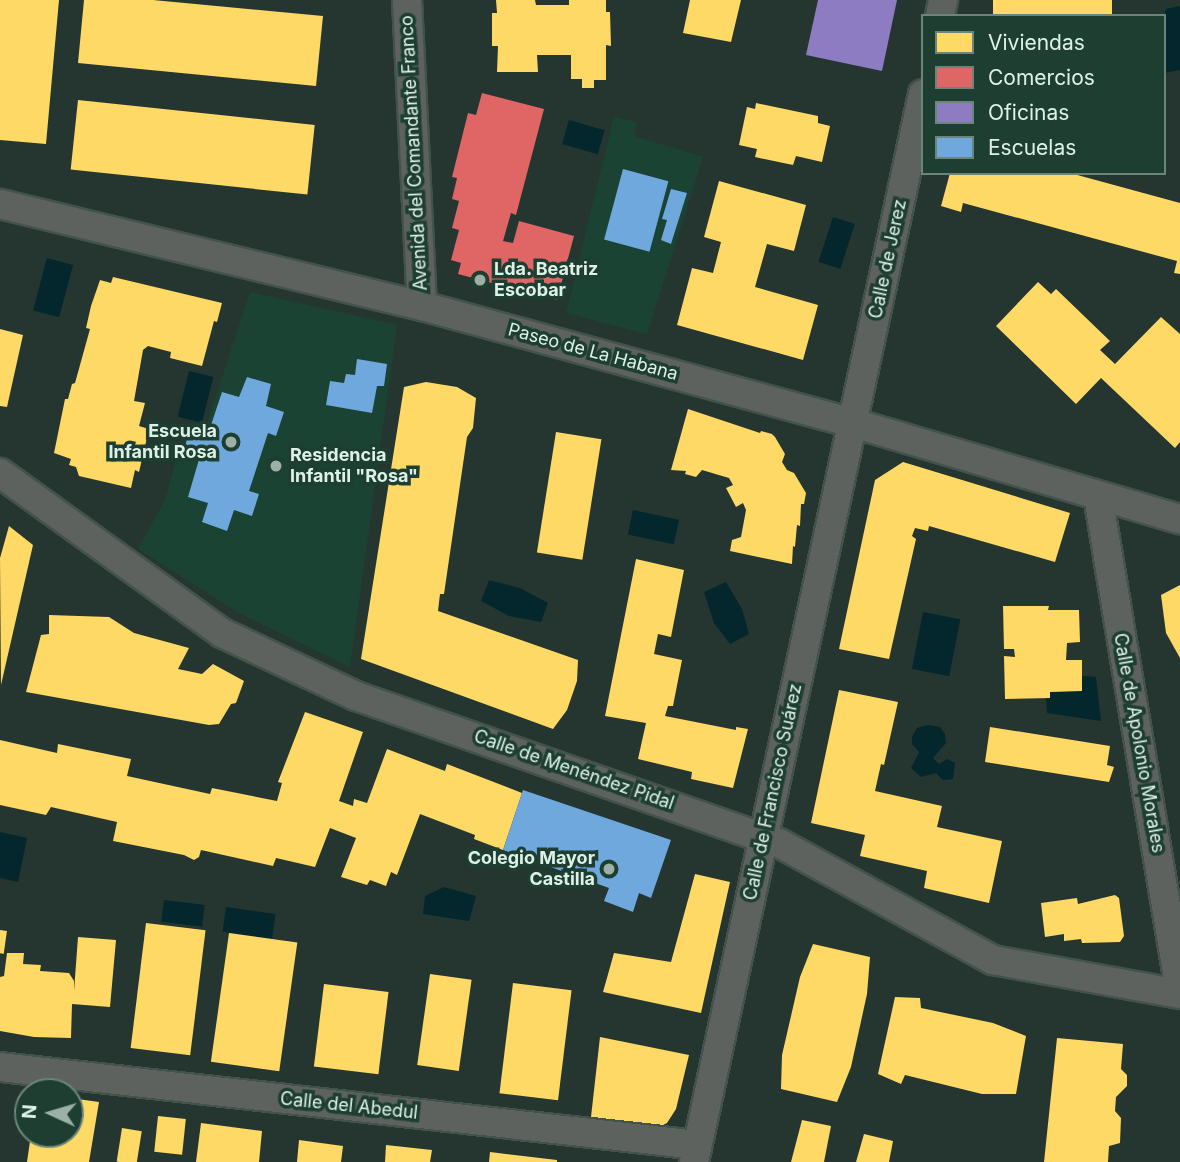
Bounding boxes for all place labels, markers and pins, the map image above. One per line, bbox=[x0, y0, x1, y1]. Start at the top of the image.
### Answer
place label: Lda. Beatriz Escobar bbox=[494, 259, 599, 302]
marker: Lda. Beatriz Escobar bbox=[472, 272, 488, 288]
place label: Escuela Infantil Rosa bbox=[108, 421, 217, 464]
marker: Escuela Infantil Rosa bbox=[223, 434, 239, 450]
place label: Residencia Infantil "Rosa" bbox=[290, 445, 418, 488]
marker: Residencia Infantil "Rosa" bbox=[268, 458, 284, 474]
place label: Colegio Mayor Castilla bbox=[468, 848, 595, 890]
marker: Colegio Mayor Castilla bbox=[601, 861, 617, 877]

